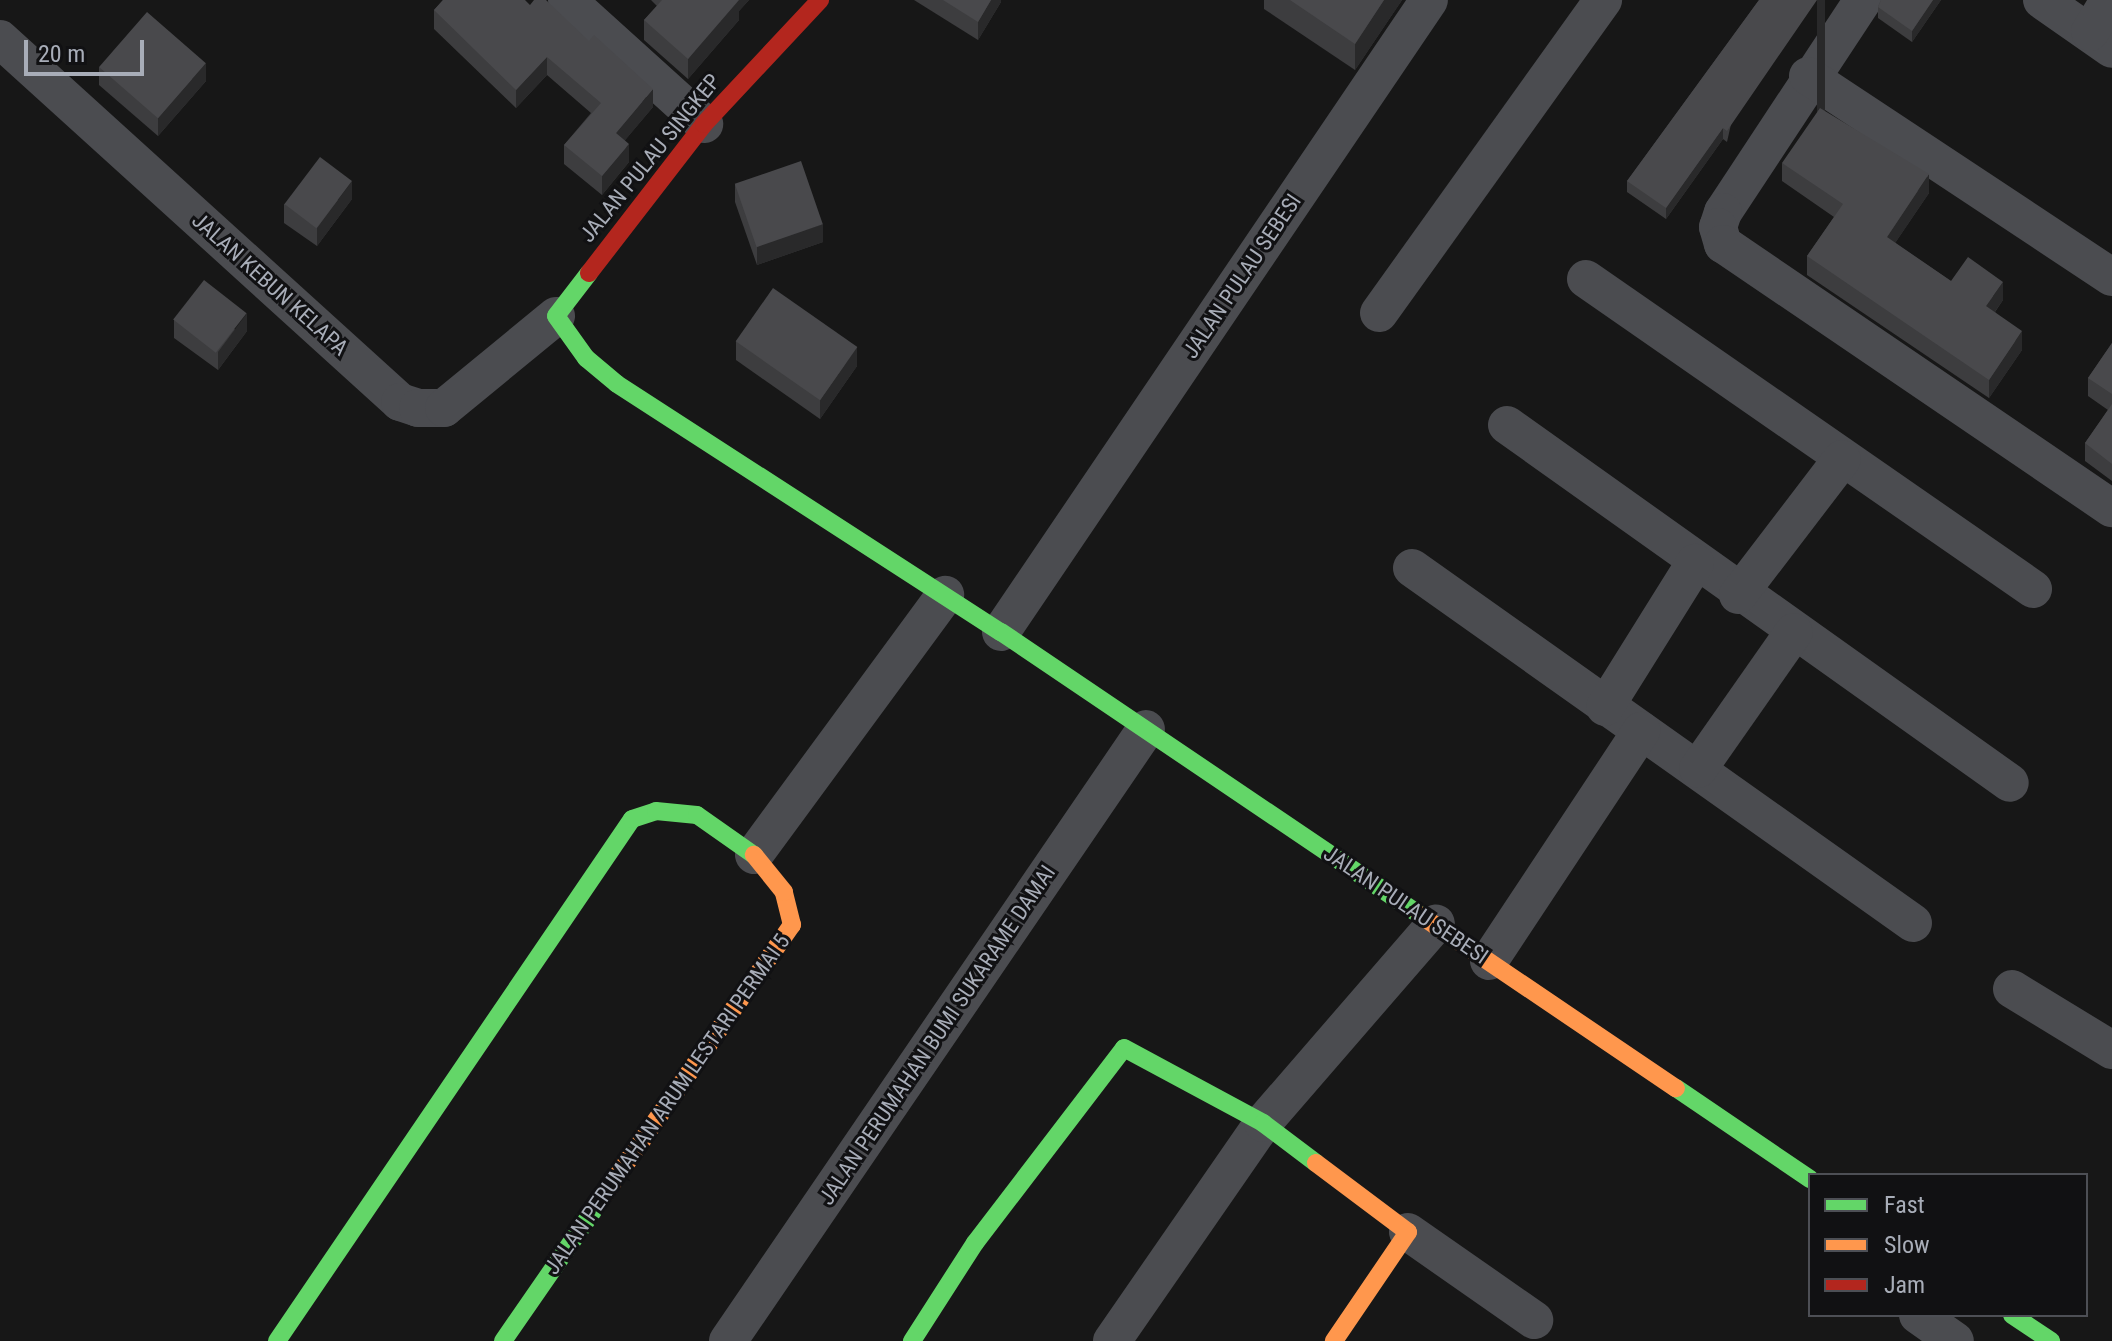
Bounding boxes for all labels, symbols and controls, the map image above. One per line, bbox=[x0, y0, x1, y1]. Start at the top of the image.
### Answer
scale bar bbox=[28, 24, 148, 74]
text: 20 m bbox=[38, 40, 85, 68]
street label: JALAN PULAU SINGKEP bbox=[574, 69, 726, 247]
street label: JALAN PULAU SEBESI bbox=[1177, 189, 1307, 363]
street label: JALAN KEBUN KELAPA bbox=[187, 207, 353, 361]
street label: JALAN PULAU SEBESI bbox=[1319, 840, 1493, 970]
street label: JALAN PERUMAHAN BUMI SUKARAME DAMAI bbox=[813, 860, 1061, 1210]
street label: JALAN PERUMAHAN ARUM LESTARI PERMAI 5 bbox=[539, 929, 795, 1279]
legend bbox=[1808, 1173, 2088, 1317]
text: Fast bbox=[1884, 1191, 1925, 1219]
text: Slow bbox=[1884, 1231, 1930, 1259]
text: Jam bbox=[1884, 1271, 1925, 1299]

